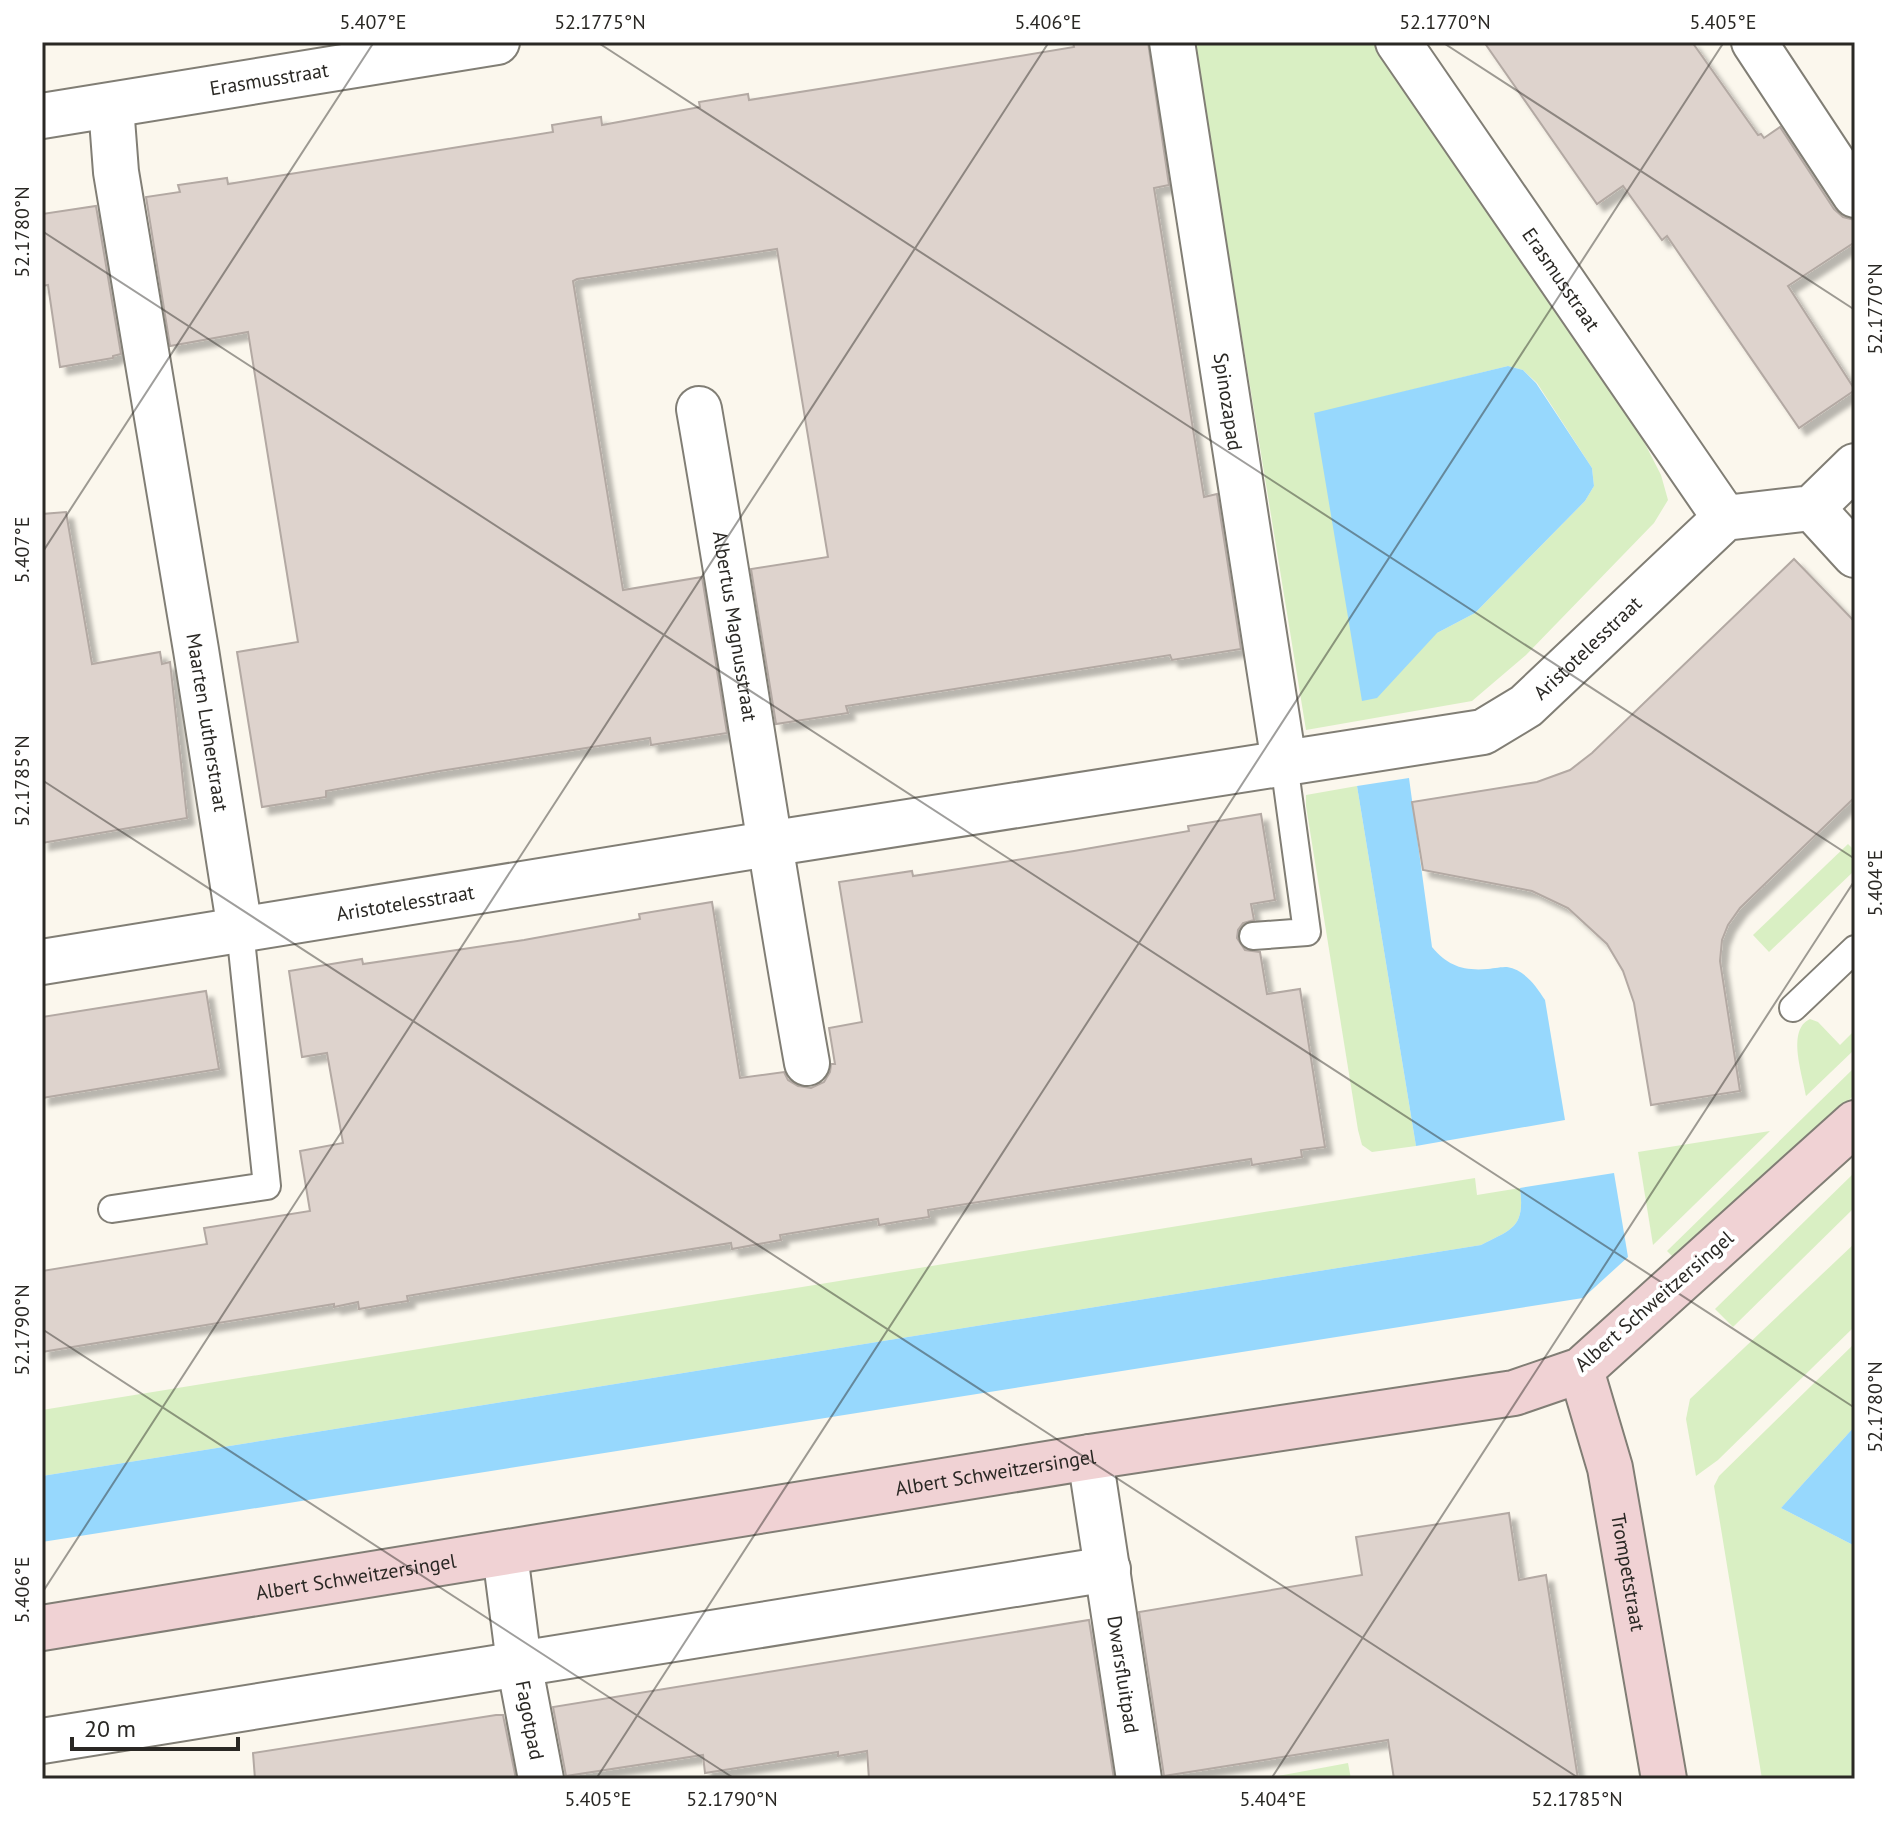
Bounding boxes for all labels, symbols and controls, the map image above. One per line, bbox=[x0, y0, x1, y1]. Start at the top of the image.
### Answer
text: 5.407°E bbox=[339, 9, 407, 35]
text: 52.1775°N bbox=[554, 9, 646, 35]
text: 5.406°E bbox=[1014, 9, 1082, 35]
text: 52.1770°N bbox=[1399, 9, 1491, 35]
text: 5.405°E bbox=[1689, 9, 1757, 35]
street label: Erasmusstraat bbox=[208, 57, 331, 102]
text: 52.1780°N bbox=[9, 186, 35, 278]
street label: Erasmusstraat bbox=[1516, 223, 1606, 336]
text: 52.1770°N bbox=[1862, 263, 1888, 355]
street label: Spinozapad bbox=[1207, 351, 1248, 452]
text: 5.407°E bbox=[9, 516, 35, 584]
street label: Albertus Magnusstraat bbox=[707, 529, 763, 723]
street label: Aristotelesstraat bbox=[1528, 590, 1647, 705]
street label: Maarten Lutherstraat bbox=[180, 631, 234, 814]
text: 52.1785°N bbox=[9, 735, 35, 827]
text: 5.404°E bbox=[1862, 849, 1888, 917]
street label: Aristotelesstraat bbox=[334, 879, 476, 927]
street label: Albert Schweitzersingel bbox=[1569, 1225, 1739, 1377]
text: 52.1790°N bbox=[9, 1284, 35, 1376]
text: 52.1780°N bbox=[1862, 1361, 1888, 1453]
street label: Albert Schweitzersingel bbox=[893, 1443, 1097, 1502]
street label: Trompetstraat bbox=[1605, 1511, 1651, 1633]
street label: Albert Schweitzersingel bbox=[254, 1548, 458, 1606]
text: 5.406°E bbox=[9, 1556, 35, 1624]
street label: Dwarsfluitpad bbox=[1101, 1614, 1145, 1735]
street label: Fagotpad bbox=[510, 1678, 550, 1762]
scale bar bbox=[72, 1701, 238, 1751]
text: 20 m bbox=[84, 1713, 136, 1744]
text: 5.405°E bbox=[564, 1786, 632, 1812]
text: 52.1790°N bbox=[686, 1786, 778, 1812]
text: 5.404°E bbox=[1239, 1786, 1307, 1812]
text: 52.1785°N bbox=[1531, 1786, 1623, 1812]

